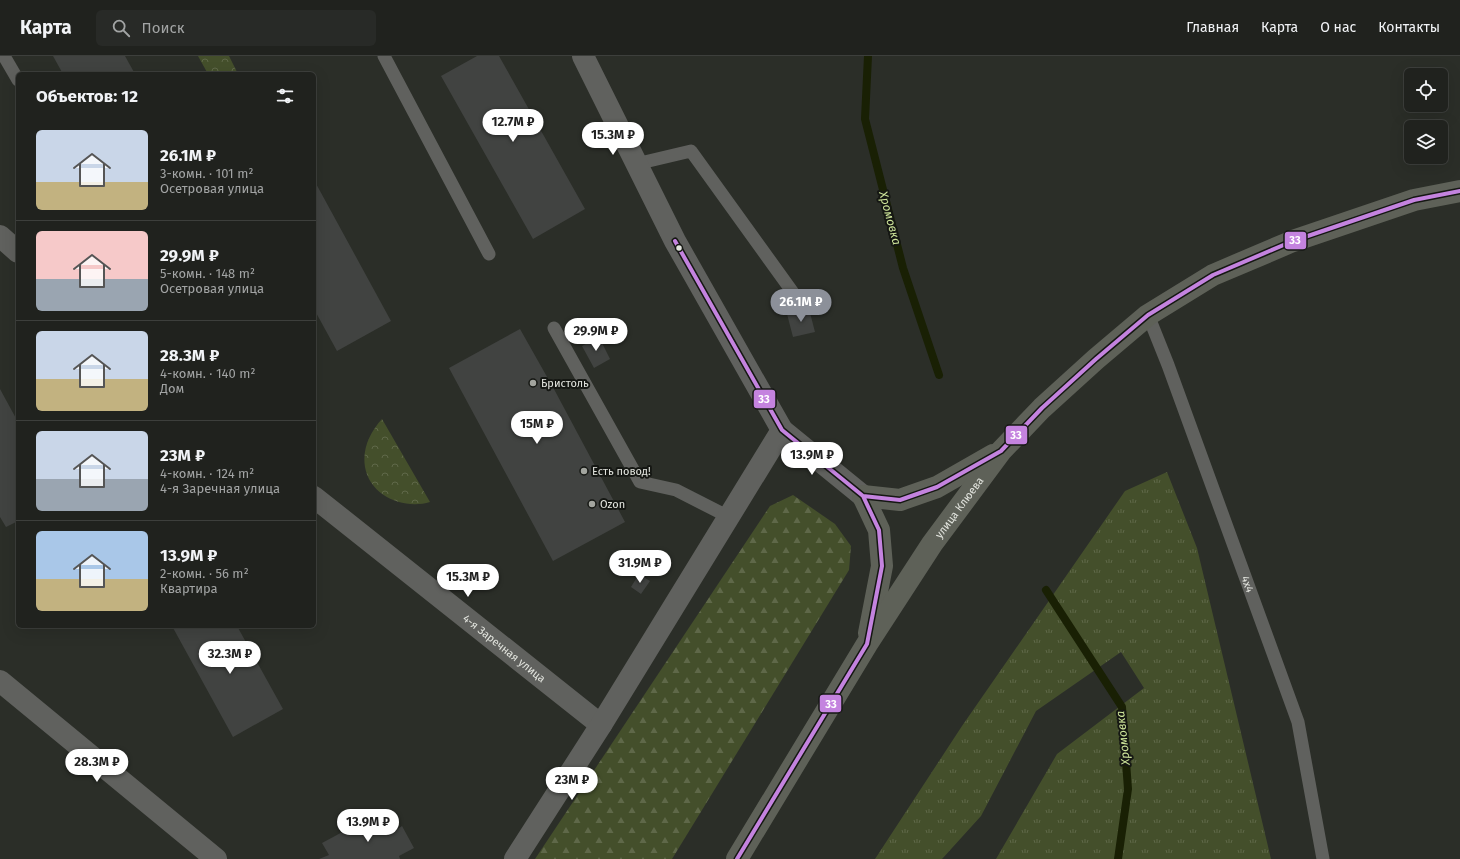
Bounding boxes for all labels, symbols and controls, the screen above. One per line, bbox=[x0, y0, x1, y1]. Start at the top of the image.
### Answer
search box bbox=[96, 10, 376, 46]
text: Карта bbox=[20, 16, 72, 39]
icon: search bbox=[110, 17, 132, 39]
text: Поиск bbox=[142, 19, 184, 37]
text: Главная bbox=[1186, 19, 1239, 36]
text: Карта bbox=[1261, 19, 1298, 36]
text: О нас bbox=[1320, 19, 1356, 36]
text: Контакты bbox=[1378, 19, 1440, 36]
map controls bbox=[1404, 68, 1448, 164]
button: locate bbox=[1404, 68, 1448, 112]
icon: filters bbox=[274, 85, 296, 107]
text: Объектов: 12 bbox=[36, 86, 138, 107]
pin: 12.7M ₽ bbox=[476, 109, 550, 143]
text: 12.7M ₽ bbox=[492, 114, 535, 129]
button: layers bbox=[1404, 120, 1448, 164]
pin: 15.3M ₽ bbox=[576, 122, 650, 156]
text: 15.3M ₽ bbox=[591, 127, 635, 142]
text: 26.1M ₽ bbox=[160, 145, 216, 166]
icon: home bbox=[68, 146, 116, 194]
text: 3-комн. · 101 m² bbox=[160, 166, 253, 181]
text: Осетровая улица bbox=[160, 181, 264, 196]
water label: Хромовка bbox=[876, 189, 904, 246]
line badge: 33 bbox=[1284, 231, 1307, 250]
text: 33 bbox=[1288, 234, 1301, 247]
unlabelled marker bbox=[674, 243, 684, 253]
text: 29.9M ₽ bbox=[160, 245, 219, 266]
icon: home bbox=[68, 247, 116, 295]
text: 5-комн. · 148 m² bbox=[160, 266, 255, 281]
text: Осетровая улица bbox=[160, 281, 264, 296]
pin: 26.1M ₽ bbox=[764, 289, 838, 323]
text: 26.1M ₽ bbox=[780, 294, 822, 309]
pin: 29.9M ₽ bbox=[559, 318, 633, 352]
text: 29.9M ₽ bbox=[573, 323, 619, 338]
text: 28.3M ₽ bbox=[160, 345, 219, 366]
icon: home bbox=[68, 347, 116, 395]
text: 4-комн. · 140 m² bbox=[160, 366, 255, 381]
place label: Бристоль bbox=[541, 377, 589, 390]
marker: Бристоль bbox=[528, 378, 538, 388]
text: Дом bbox=[160, 381, 184, 396]
line badge: 33 bbox=[753, 389, 776, 409]
text: 33 bbox=[757, 393, 770, 406]
pin: 15M ₽ bbox=[509, 411, 565, 445]
text: 15M ₽ bbox=[520, 416, 554, 431]
line badge: 33 bbox=[1005, 425, 1028, 445]
text: 33 bbox=[1009, 429, 1022, 442]
pin: 13.9M ₽ bbox=[775, 442, 849, 476]
text: 23M ₽ bbox=[160, 445, 205, 466]
icon: home bbox=[68, 447, 116, 495]
text: 13.9M ₽ bbox=[790, 447, 834, 462]
place label: Есть повод! bbox=[592, 465, 651, 478]
text: 4-комн. · 124 m² bbox=[160, 466, 254, 481]
marker: Есть повод! bbox=[579, 466, 589, 476]
street label: улица Клюева bbox=[932, 474, 986, 541]
text: 4-я Заречная улица bbox=[160, 481, 280, 496]
place label: Ozon bbox=[600, 498, 625, 511]
marker: Ozon bbox=[587, 499, 597, 509]
text: 13.9M ₽ bbox=[160, 545, 217, 566]
icon: home bbox=[68, 547, 116, 595]
pin: 31.9M ₽ bbox=[603, 550, 677, 584]
text: 31.9M ₽ bbox=[618, 555, 662, 570]
pin: 15.3M ₽ bbox=[431, 564, 505, 598]
text: 2-комн. · 56 m² bbox=[160, 566, 249, 581]
text: 15.3M ₽ bbox=[446, 569, 490, 584]
street label: 4x4 bbox=[1239, 574, 1257, 594]
text: Квартира bbox=[160, 581, 218, 596]
street label: 4-я Заречная улица bbox=[460, 611, 548, 685]
pin: 32.3M ₽ bbox=[193, 641, 267, 675]
text: 32.3M ₽ bbox=[208, 646, 252, 661]
line badge: 33 bbox=[819, 694, 842, 713]
text: 33 bbox=[824, 698, 837, 711]
water label: Хромовка bbox=[1113, 710, 1133, 767]
pin: 28.3M ₽ bbox=[60, 749, 134, 783]
text: 28.3M ₽ bbox=[74, 754, 120, 769]
pin: 23M ₽ bbox=[544, 767, 600, 801]
text: 23M ₽ bbox=[555, 772, 589, 787]
pin: 13.9M ₽ bbox=[331, 809, 405, 843]
text: 13.9M ₽ bbox=[346, 814, 390, 829]

